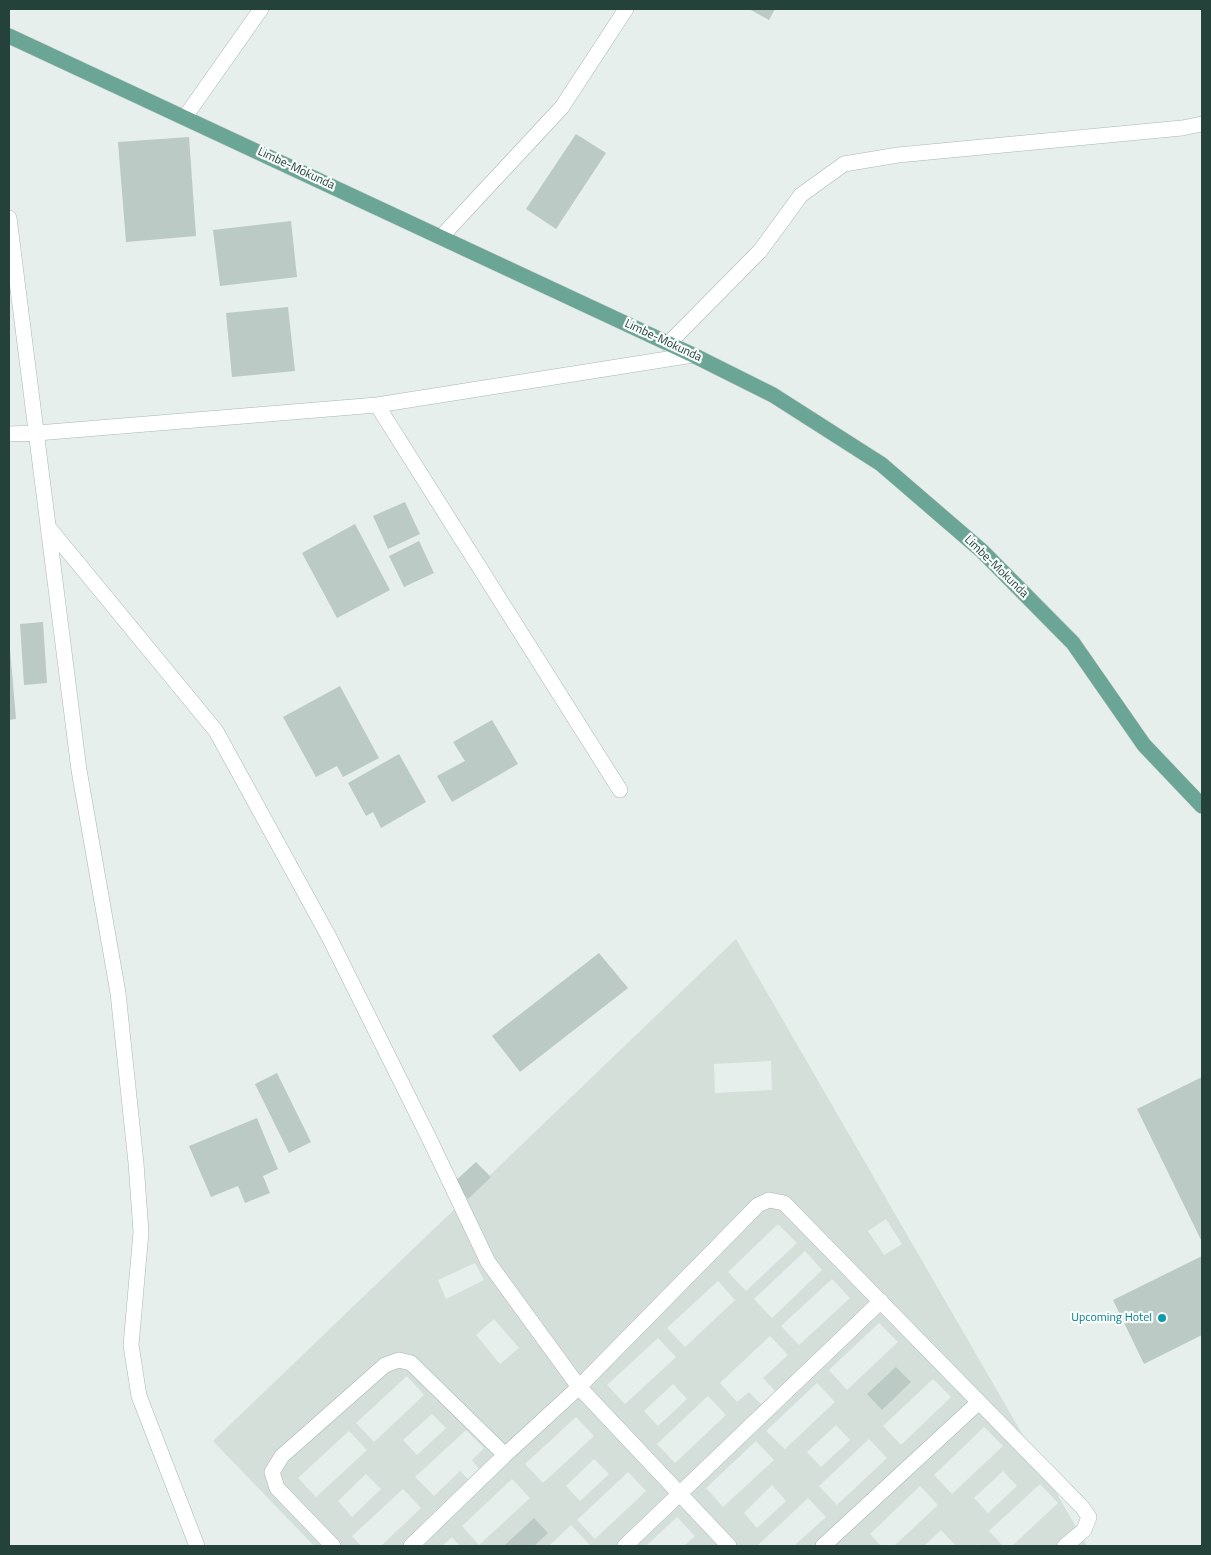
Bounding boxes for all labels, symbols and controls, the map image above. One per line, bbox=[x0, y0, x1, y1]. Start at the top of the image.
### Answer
street label: Limbe-Mokunda bbox=[255, 145, 337, 193]
street label: Limbe-Mokunda bbox=[622, 317, 704, 365]
street label: Limbe-Mokunda bbox=[961, 533, 1031, 601]
place label: Upcoming Hotel bbox=[1071, 1311, 1152, 1325]
marker: Upcoming Hotel bbox=[1156, 1312, 1168, 1324]

